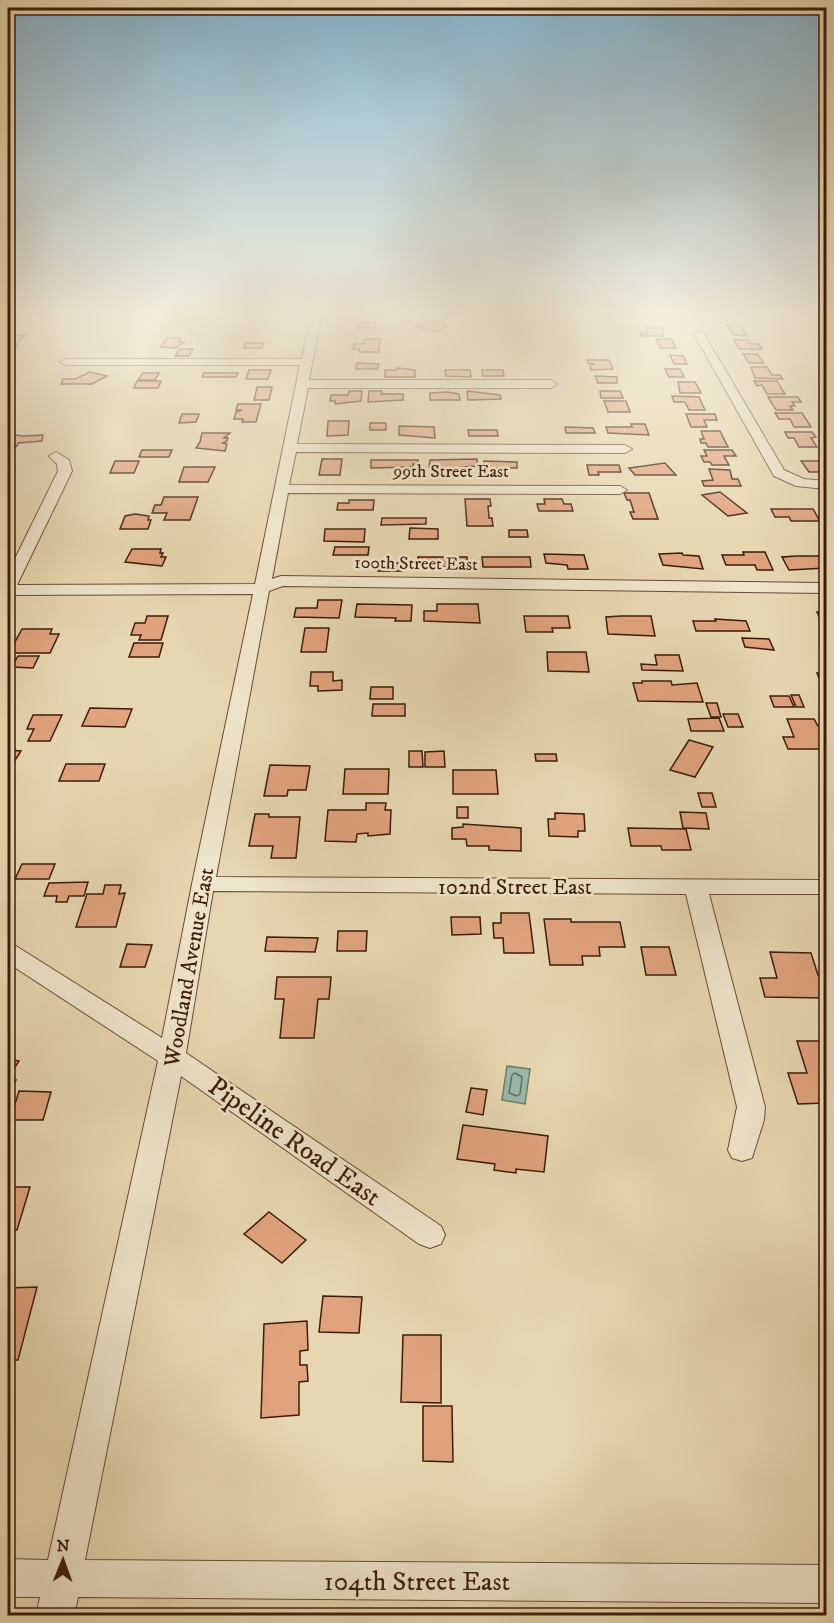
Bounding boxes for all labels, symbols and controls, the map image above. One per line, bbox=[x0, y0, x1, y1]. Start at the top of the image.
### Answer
street label: 99th Street East bbox=[392, 461, 509, 483]
street label: 100th Street East bbox=[354, 552, 478, 576]
street label: Woodland Avenue East bbox=[158, 865, 220, 1070]
street label: 102nd Street East bbox=[438, 874, 592, 901]
street label: Pipeline Road East bbox=[201, 1070, 388, 1214]
north arrow bbox=[33, 1530, 93, 1590]
text: N bbox=[57, 1536, 70, 1556]
street label: 104th Street East bbox=[324, 1565, 511, 1599]

